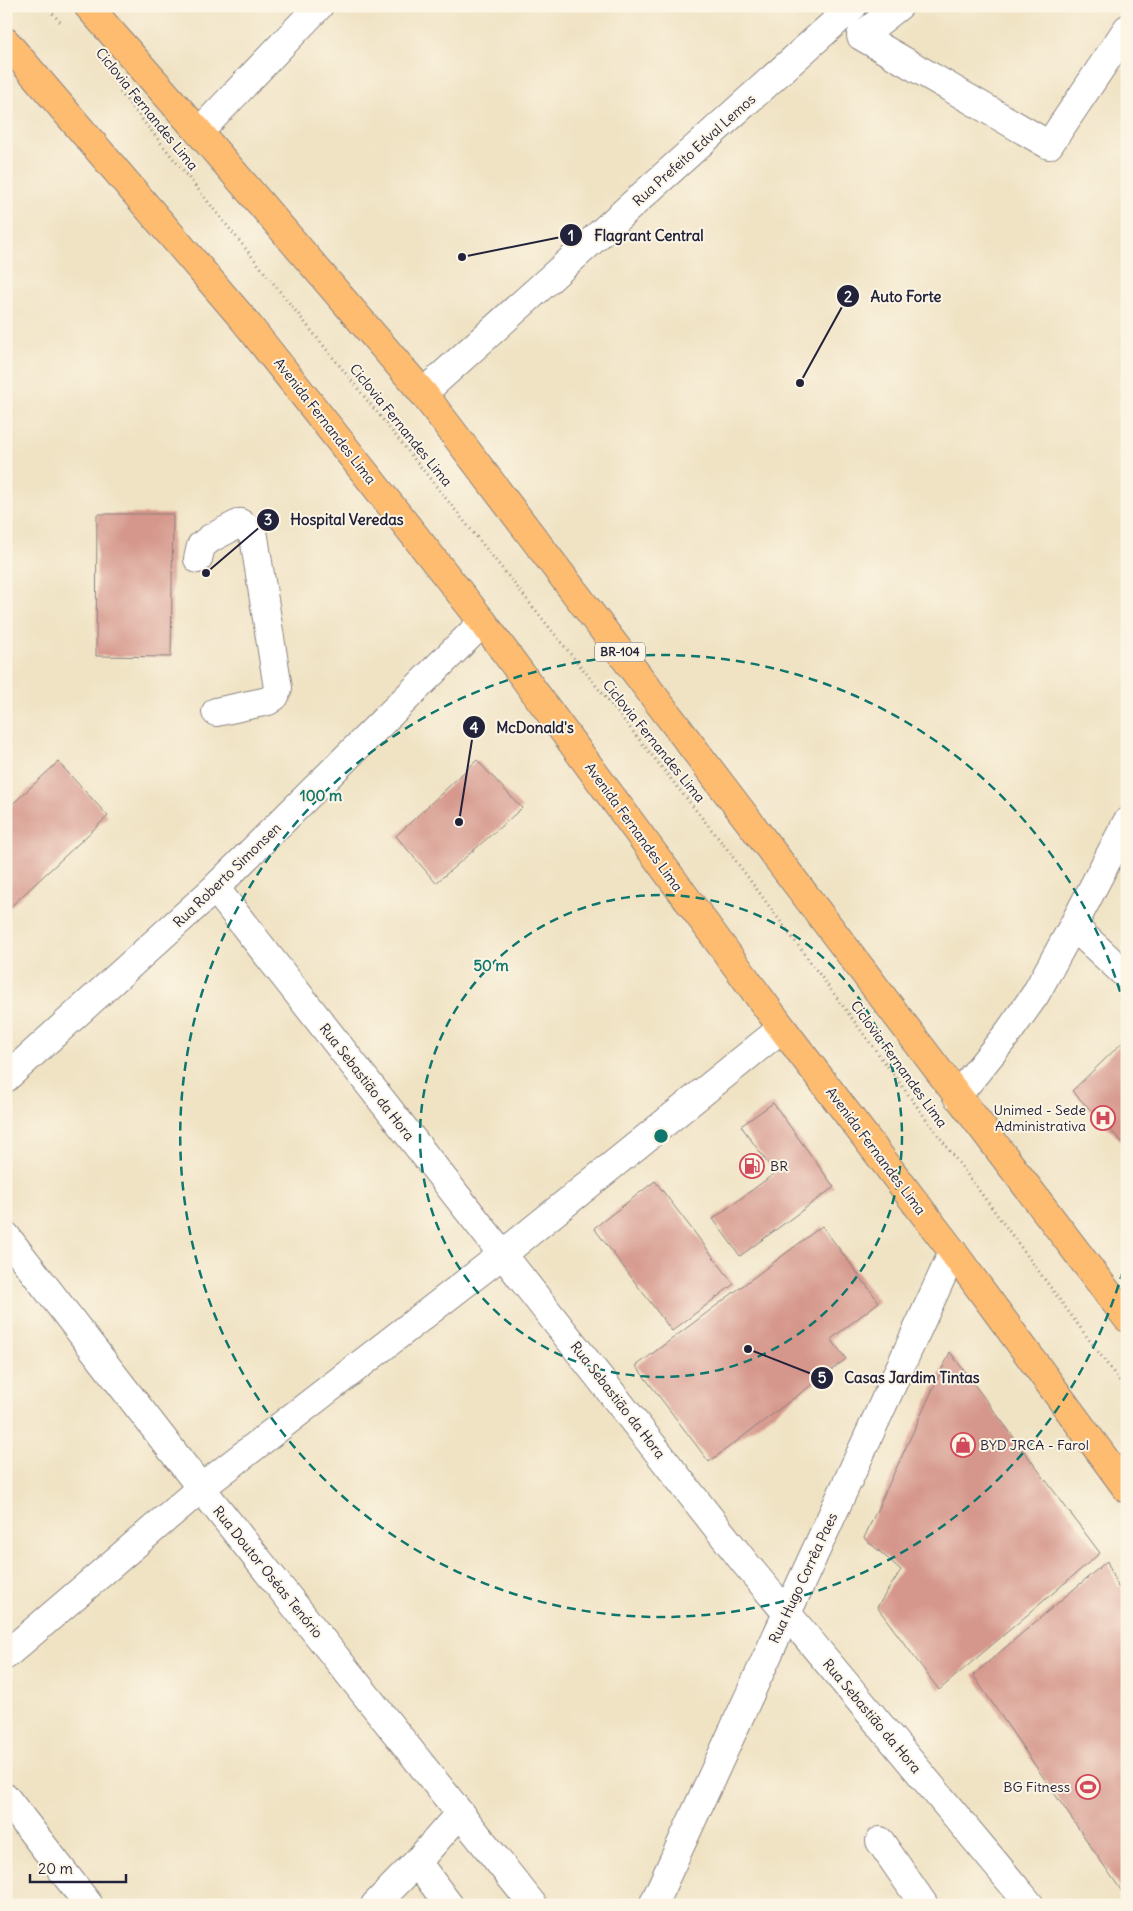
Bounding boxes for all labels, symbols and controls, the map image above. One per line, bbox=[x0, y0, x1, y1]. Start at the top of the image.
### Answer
street label: Ciclovia Fernandes Lima bbox=[92, 44, 202, 174]
street label: Rua Prefeito Edval Lemos bbox=[629, 90, 759, 210]
callout: Flagrant Central bbox=[559, 220, 713, 250]
text: 1 bbox=[568, 226, 574, 245]
text: Flagrant Central bbox=[594, 226, 704, 246]
callout: Auto Forte bbox=[835, 281, 951, 311]
text: 2 bbox=[844, 287, 852, 306]
text: Auto Forte bbox=[871, 287, 941, 306]
street label: Avenida Fernandes Lima bbox=[270, 354, 380, 488]
street label: Ciclovia Fernandes Lima bbox=[346, 360, 456, 490]
callout: Hospital Veredas bbox=[255, 505, 413, 535]
text: 3 bbox=[264, 510, 272, 529]
text: Hospital Veredas bbox=[290, 510, 404, 530]
road number: BR-104 bbox=[595, 642, 645, 662]
street label: Ciclovia Fernandes Lima bbox=[599, 676, 709, 806]
callout: McDonald's bbox=[461, 712, 584, 742]
text: 4 bbox=[470, 718, 479, 737]
text: McDonald's bbox=[496, 718, 574, 737]
street label: Avenida Fernandes Lima bbox=[581, 759, 687, 895]
text: 100 m bbox=[300, 786, 342, 805]
street label: Rua Roberto Simonsen bbox=[169, 819, 285, 931]
text: 50 m bbox=[473, 956, 509, 975]
street label: Ciclovia Fernandes Lima bbox=[847, 997, 951, 1131]
street label: Rua Sebastião da Hora bbox=[316, 1020, 418, 1144]
street label: Avenida Fernandes Lima bbox=[822, 1084, 930, 1218]
place label: Unimed - Sede Administrativa bbox=[994, 1101, 1086, 1135]
hospital icon: Unimed - Sede Administrativa bbox=[1090, 1105, 1116, 1131]
centre of rings bbox=[652, 1127, 670, 1145]
fuel station icon: BR bbox=[739, 1153, 765, 1179]
place label: BR bbox=[770, 1157, 788, 1175]
street label: Rua Sebastião da Hora bbox=[567, 1338, 669, 1462]
callout: Casas Jardim Tintas bbox=[809, 1363, 990, 1393]
text: 5 bbox=[818, 1368, 827, 1387]
text: Casas Jardim Tintas bbox=[844, 1368, 980, 1387]
shop icon: BYD JRCA - Farol bbox=[950, 1432, 976, 1458]
place label: BYD JRCA - Farol bbox=[980, 1436, 1089, 1454]
street label: Rua Doutor Oséas Tenório bbox=[209, 1502, 327, 1642]
street label: Rua Hugo Corrêa Paes bbox=[765, 1510, 841, 1646]
street label: Rua Sebastião da Hora bbox=[819, 1655, 925, 1777]
sports icon: BG Fitness bbox=[1075, 1774, 1101, 1800]
place label: BG Fitness bbox=[1003, 1778, 1070, 1796]
scale bar bbox=[30, 1851, 126, 1883]
text: 20 m bbox=[38, 1859, 73, 1878]

